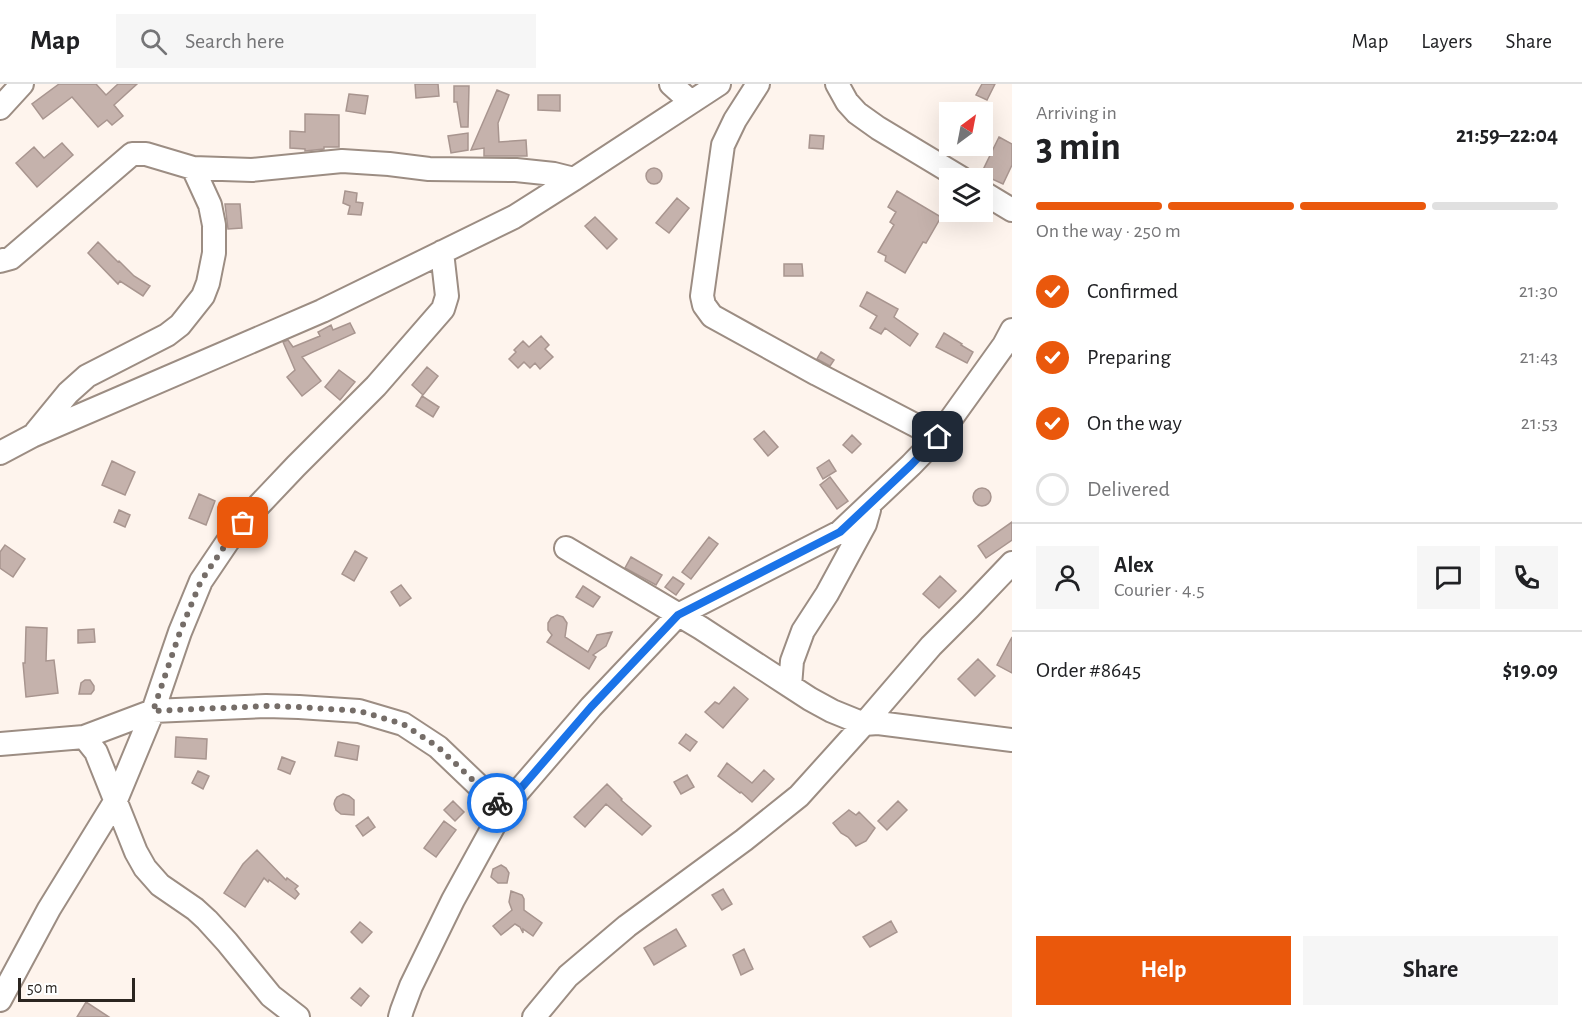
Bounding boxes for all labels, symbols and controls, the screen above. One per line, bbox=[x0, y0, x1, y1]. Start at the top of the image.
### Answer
search box bbox=[116, 14, 536, 68]
icon: search bbox=[137, 25, 170, 58]
text: Map bbox=[30, 27, 80, 55]
text: Search here bbox=[185, 30, 284, 52]
text: Map bbox=[1352, 31, 1388, 52]
text: Layers bbox=[1421, 31, 1472, 52]
text: Share bbox=[1505, 31, 1552, 52]
north arrow bbox=[939, 102, 993, 156]
map controls bbox=[939, 102, 993, 222]
text: Arriving in bbox=[1036, 103, 1117, 123]
text: 21:59–22:04 bbox=[1456, 124, 1558, 146]
text: 3 min bbox=[1036, 128, 1121, 167]
button: layers bbox=[939, 168, 993, 222]
text: On the way · 250 m bbox=[1036, 221, 1181, 241]
icon: check bbox=[1036, 275, 1069, 308]
text: Confirmed bbox=[1087, 280, 1178, 302]
text: 21:30 bbox=[1519, 281, 1558, 301]
icon: check bbox=[1036, 341, 1069, 374]
text: Preparing bbox=[1087, 346, 1171, 368]
text: 21:43 bbox=[1520, 347, 1558, 367]
icon: check bbox=[1036, 407, 1069, 440]
pin bbox=[912, 411, 963, 462]
text: On the way bbox=[1087, 412, 1182, 434]
text: 21:53 bbox=[1521, 413, 1558, 433]
icon: home bbox=[921, 420, 954, 453]
text: Delivered bbox=[1087, 478, 1170, 500]
pin bbox=[217, 497, 268, 548]
icon: bag bbox=[226, 506, 259, 539]
button: person bbox=[1036, 546, 1099, 609]
button: chat bbox=[1417, 546, 1480, 609]
button: phone bbox=[1495, 546, 1558, 609]
text: Alex bbox=[1114, 554, 1154, 576]
text: Courier · 4.5 bbox=[1114, 580, 1205, 600]
text: Order #8645 bbox=[1036, 659, 1141, 681]
text: $19.09 bbox=[1502, 659, 1558, 681]
courier bbox=[467, 773, 527, 833]
icon: bike bbox=[481, 787, 514, 820]
button: Help bbox=[1036, 936, 1291, 1005]
button: Share bbox=[1303, 936, 1558, 1005]
scale bar bbox=[18, 975, 135, 1002]
text: 50 m bbox=[27, 980, 58, 996]

